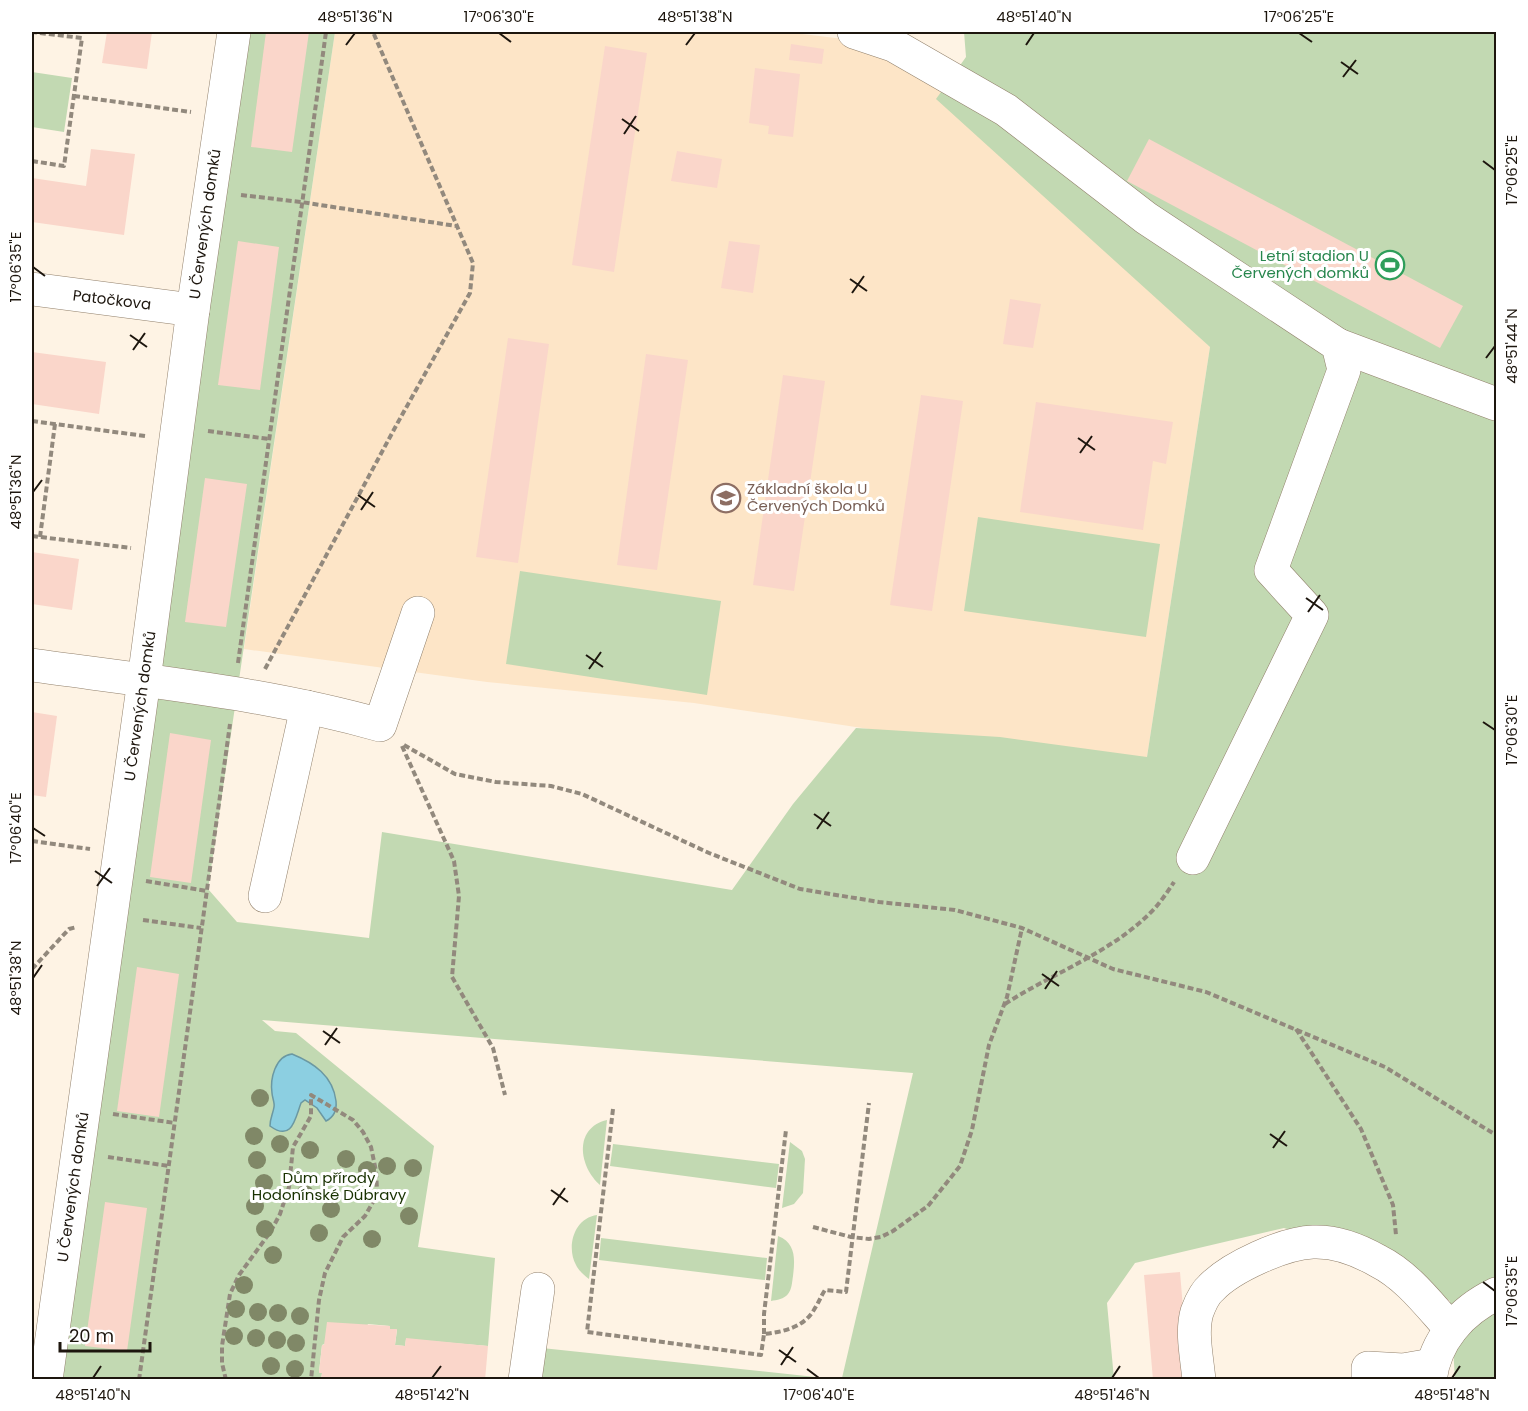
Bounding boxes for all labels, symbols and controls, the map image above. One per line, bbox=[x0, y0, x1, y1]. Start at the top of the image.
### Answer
text: 48°51'36"N bbox=[318, 6, 392, 27]
text: 17°06'30"E bbox=[464, 6, 534, 27]
text: 48°51'38"N bbox=[658, 6, 732, 27]
text: 48°51'40"N bbox=[996, 6, 1072, 27]
text: 17°06'25"E bbox=[1264, 6, 1334, 27]
text: 17°06'25"E bbox=[1501, 135, 1522, 205]
street label: U Červených domků bbox=[184, 147, 225, 300]
text: 17°06'35"E bbox=[5, 232, 26, 302]
place label: Letní stadion U Červených domků bbox=[1232, 245, 1369, 283]
sports icon: Letní stadion U Červených domků bbox=[1374, 249, 1406, 281]
street label: Patočkova bbox=[72, 284, 152, 315]
text: 48°51'44"N bbox=[1501, 308, 1522, 384]
text: 48°51'36"N bbox=[5, 455, 26, 529]
place label: Základní škola U Červených Domků bbox=[747, 478, 885, 516]
school or university icon: Základní škola U Červených Domků bbox=[710, 482, 742, 514]
street label: U Červených domků bbox=[119, 629, 160, 782]
text: 17°06'30"E bbox=[1501, 695, 1522, 765]
text: 17°06'40"E bbox=[5, 792, 26, 864]
text: 48°51'38"N bbox=[5, 941, 26, 1015]
street label: U Červených domků bbox=[52, 1110, 93, 1263]
park label: Dům přírody Hodonínské Dúbravy bbox=[252, 1167, 407, 1205]
text: 17°06'35"E bbox=[1501, 1256, 1522, 1326]
scale bar bbox=[60, 1315, 150, 1353]
text: 20 m bbox=[69, 1323, 114, 1348]
text: 48°51'40"N bbox=[55, 1384, 131, 1405]
text: 48°51'42"N bbox=[395, 1384, 469, 1405]
text: 17°06'40"E bbox=[783, 1384, 855, 1405]
text: 48°51'46"N bbox=[1074, 1384, 1150, 1405]
text: 48°51'48"N bbox=[1414, 1384, 1490, 1405]

